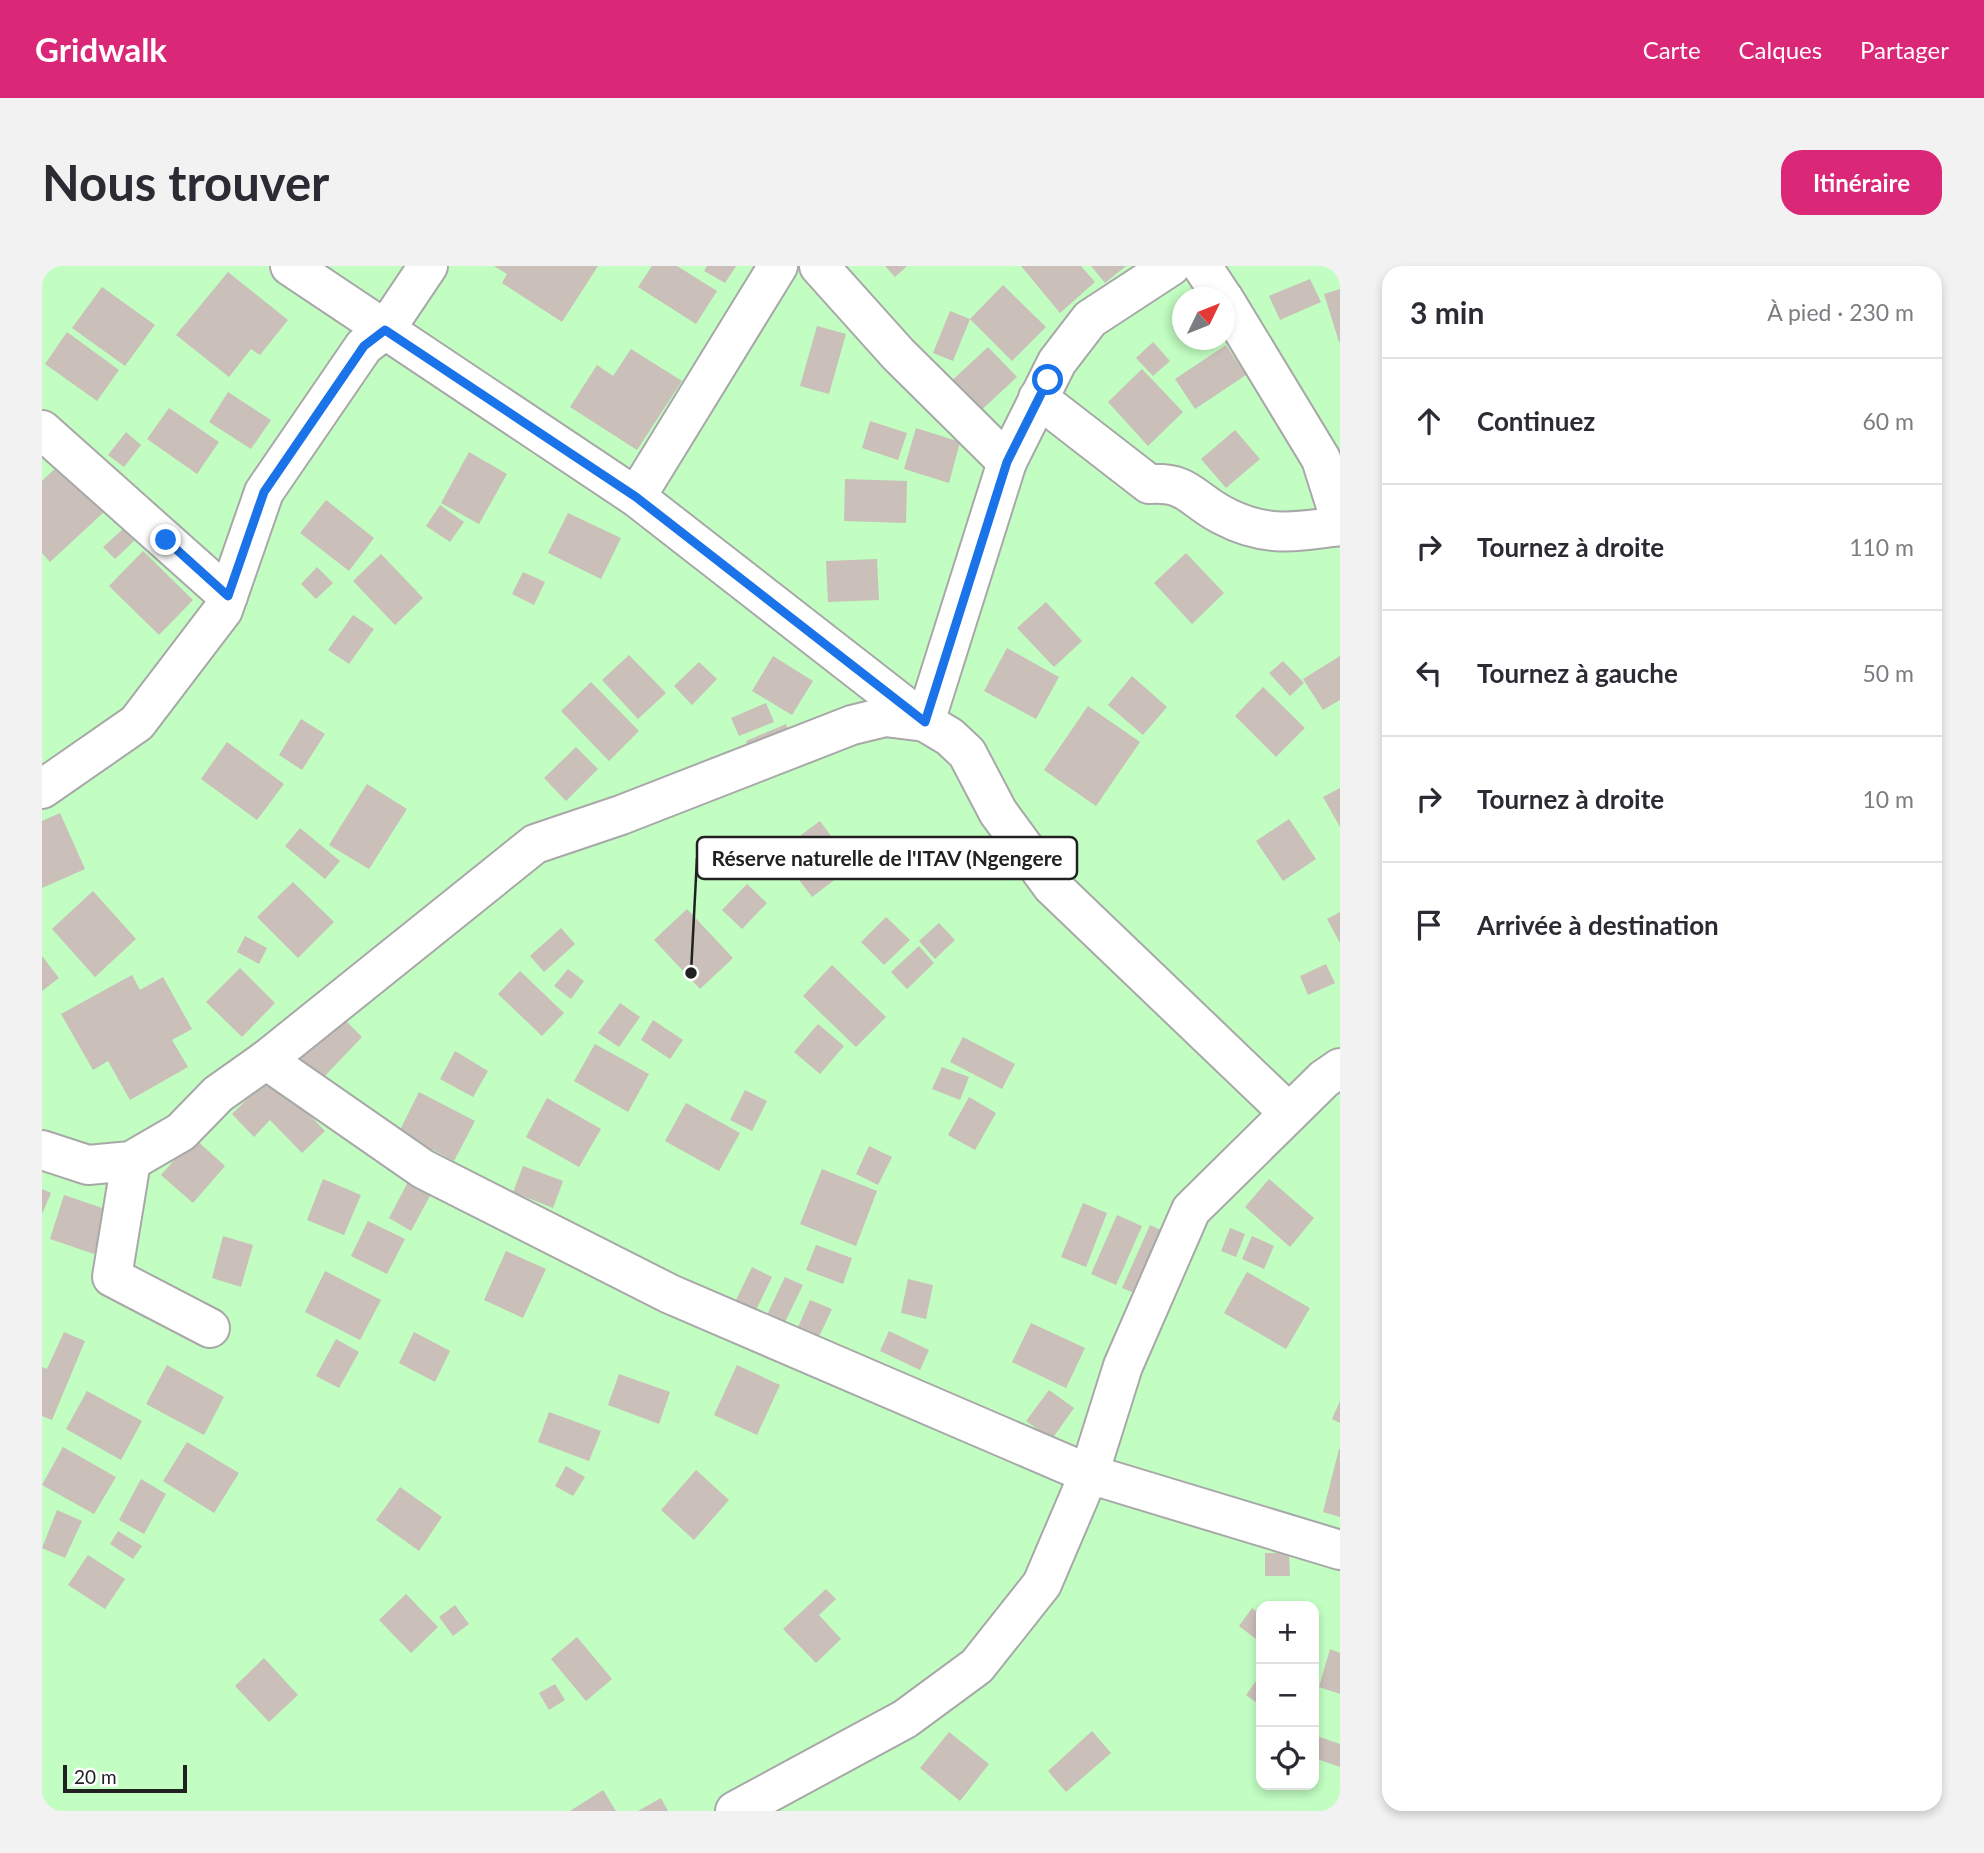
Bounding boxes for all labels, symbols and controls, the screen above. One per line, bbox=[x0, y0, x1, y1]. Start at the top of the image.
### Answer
text: Gridwalk bbox=[35, 29, 167, 69]
text: Carte bbox=[1643, 35, 1701, 64]
text: Calques bbox=[1739, 35, 1822, 64]
text: Partager bbox=[1860, 35, 1949, 64]
button: Itinéraire bbox=[1781, 150, 1942, 215]
text: Nous trouver bbox=[42, 153, 329, 211]
north arrow bbox=[1172, 287, 1235, 350]
text: 3 min bbox=[1410, 294, 1484, 330]
text: À pied · 230 m bbox=[1767, 298, 1914, 326]
route start bbox=[1032, 364, 1063, 395]
icon: ahead bbox=[1410, 402, 1448, 440]
text: Continuez bbox=[1477, 405, 1595, 437]
text: 60 m bbox=[1863, 407, 1914, 435]
route end bbox=[150, 524, 181, 555]
icon: right bbox=[1410, 528, 1448, 566]
text: Tournez à droite bbox=[1477, 531, 1664, 563]
text: 110 m bbox=[1849, 533, 1914, 561]
icon: left bbox=[1410, 654, 1448, 692]
text: Tournez à gauche bbox=[1477, 657, 1678, 689]
text: 50 m bbox=[1863, 659, 1914, 687]
icon: right bbox=[1410, 780, 1448, 818]
text: Tournez à droite bbox=[1477, 783, 1664, 815]
text: 10 m bbox=[1863, 785, 1914, 813]
callout: Réserve naturelle de l'ITAV (Ngengere bbox=[697, 837, 1077, 879]
text: Réserve naturelle de l'ITAV (Ngengere bbox=[712, 845, 1062, 870]
icon: arrive bbox=[1410, 906, 1448, 944]
text: Arrivée à destination bbox=[1477, 909, 1719, 941]
map controls bbox=[1256, 1601, 1319, 1790]
button: + bbox=[1256, 1601, 1319, 1664]
button: − bbox=[1256, 1664, 1319, 1727]
button: locate bbox=[1256, 1727, 1319, 1790]
scale bar bbox=[63, 1762, 187, 1794]
text: 20 m bbox=[74, 1765, 117, 1788]

